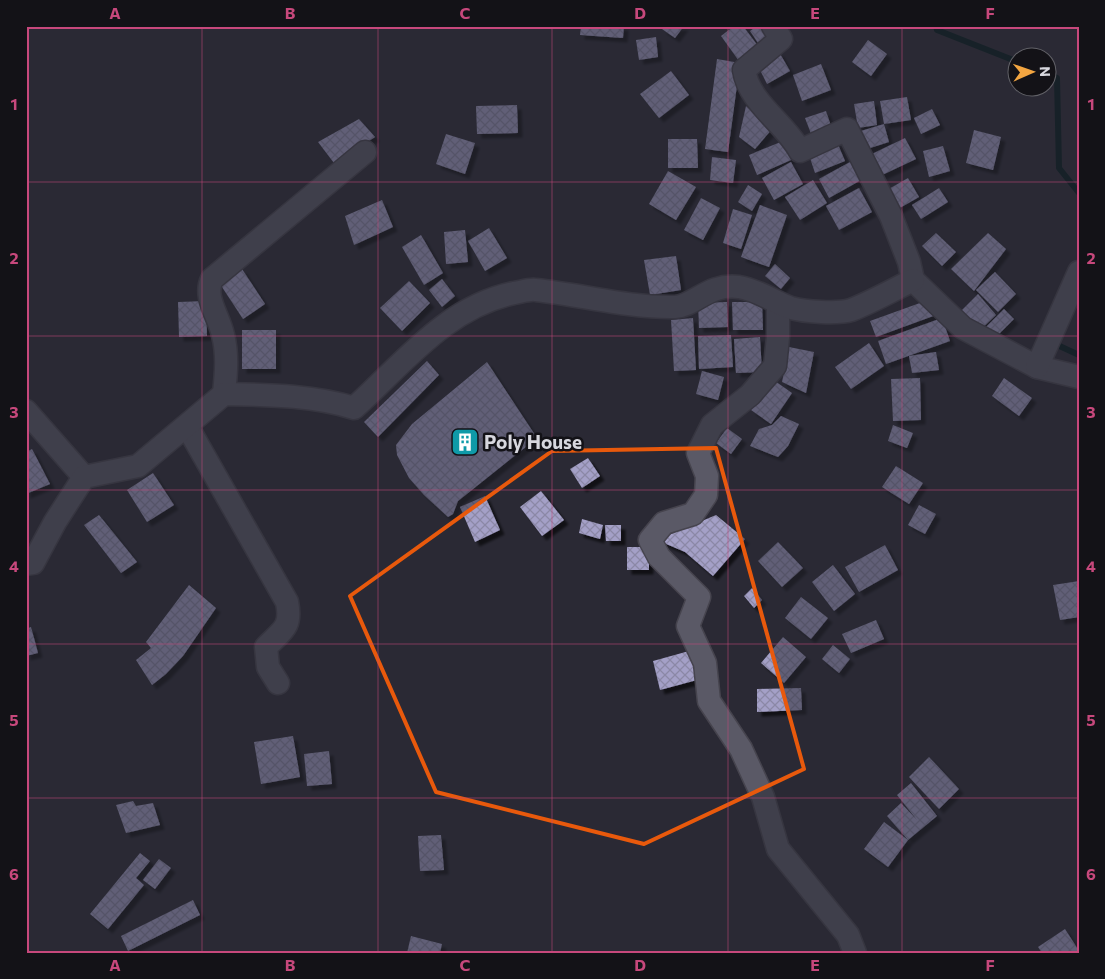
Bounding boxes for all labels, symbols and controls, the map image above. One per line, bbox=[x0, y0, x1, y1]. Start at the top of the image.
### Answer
text: A bbox=[109, 3, 121, 22]
text: B bbox=[285, 3, 296, 22]
text: C bbox=[460, 3, 471, 22]
text: D bbox=[634, 3, 646, 22]
text: E bbox=[810, 3, 820, 22]
text: F bbox=[985, 3, 995, 22]
north arrow bbox=[1008, 48, 1058, 98]
text: N bbox=[1037, 66, 1054, 77]
text: 1 bbox=[10, 94, 18, 113]
text: 1 bbox=[1087, 94, 1095, 113]
text: 2 bbox=[9, 248, 19, 267]
text: 2 bbox=[1086, 248, 1096, 267]
text: 3 bbox=[9, 402, 19, 421]
text: 3 bbox=[1086, 402, 1096, 421]
building icon: Poly House bbox=[450, 427, 480, 457]
place label: Poly House bbox=[484, 430, 582, 453]
text: 4 bbox=[9, 556, 19, 575]
text: 4 bbox=[1086, 556, 1096, 575]
text: 5 bbox=[9, 710, 19, 729]
text: 5 bbox=[1086, 710, 1096, 729]
text: 6 bbox=[9, 864, 19, 883]
text: 6 bbox=[1086, 864, 1096, 883]
text: A bbox=[109, 955, 121, 974]
text: B bbox=[285, 955, 296, 974]
text: C bbox=[460, 955, 471, 974]
text: D bbox=[634, 955, 646, 974]
text: E bbox=[810, 955, 820, 974]
text: F bbox=[985, 955, 995, 974]

